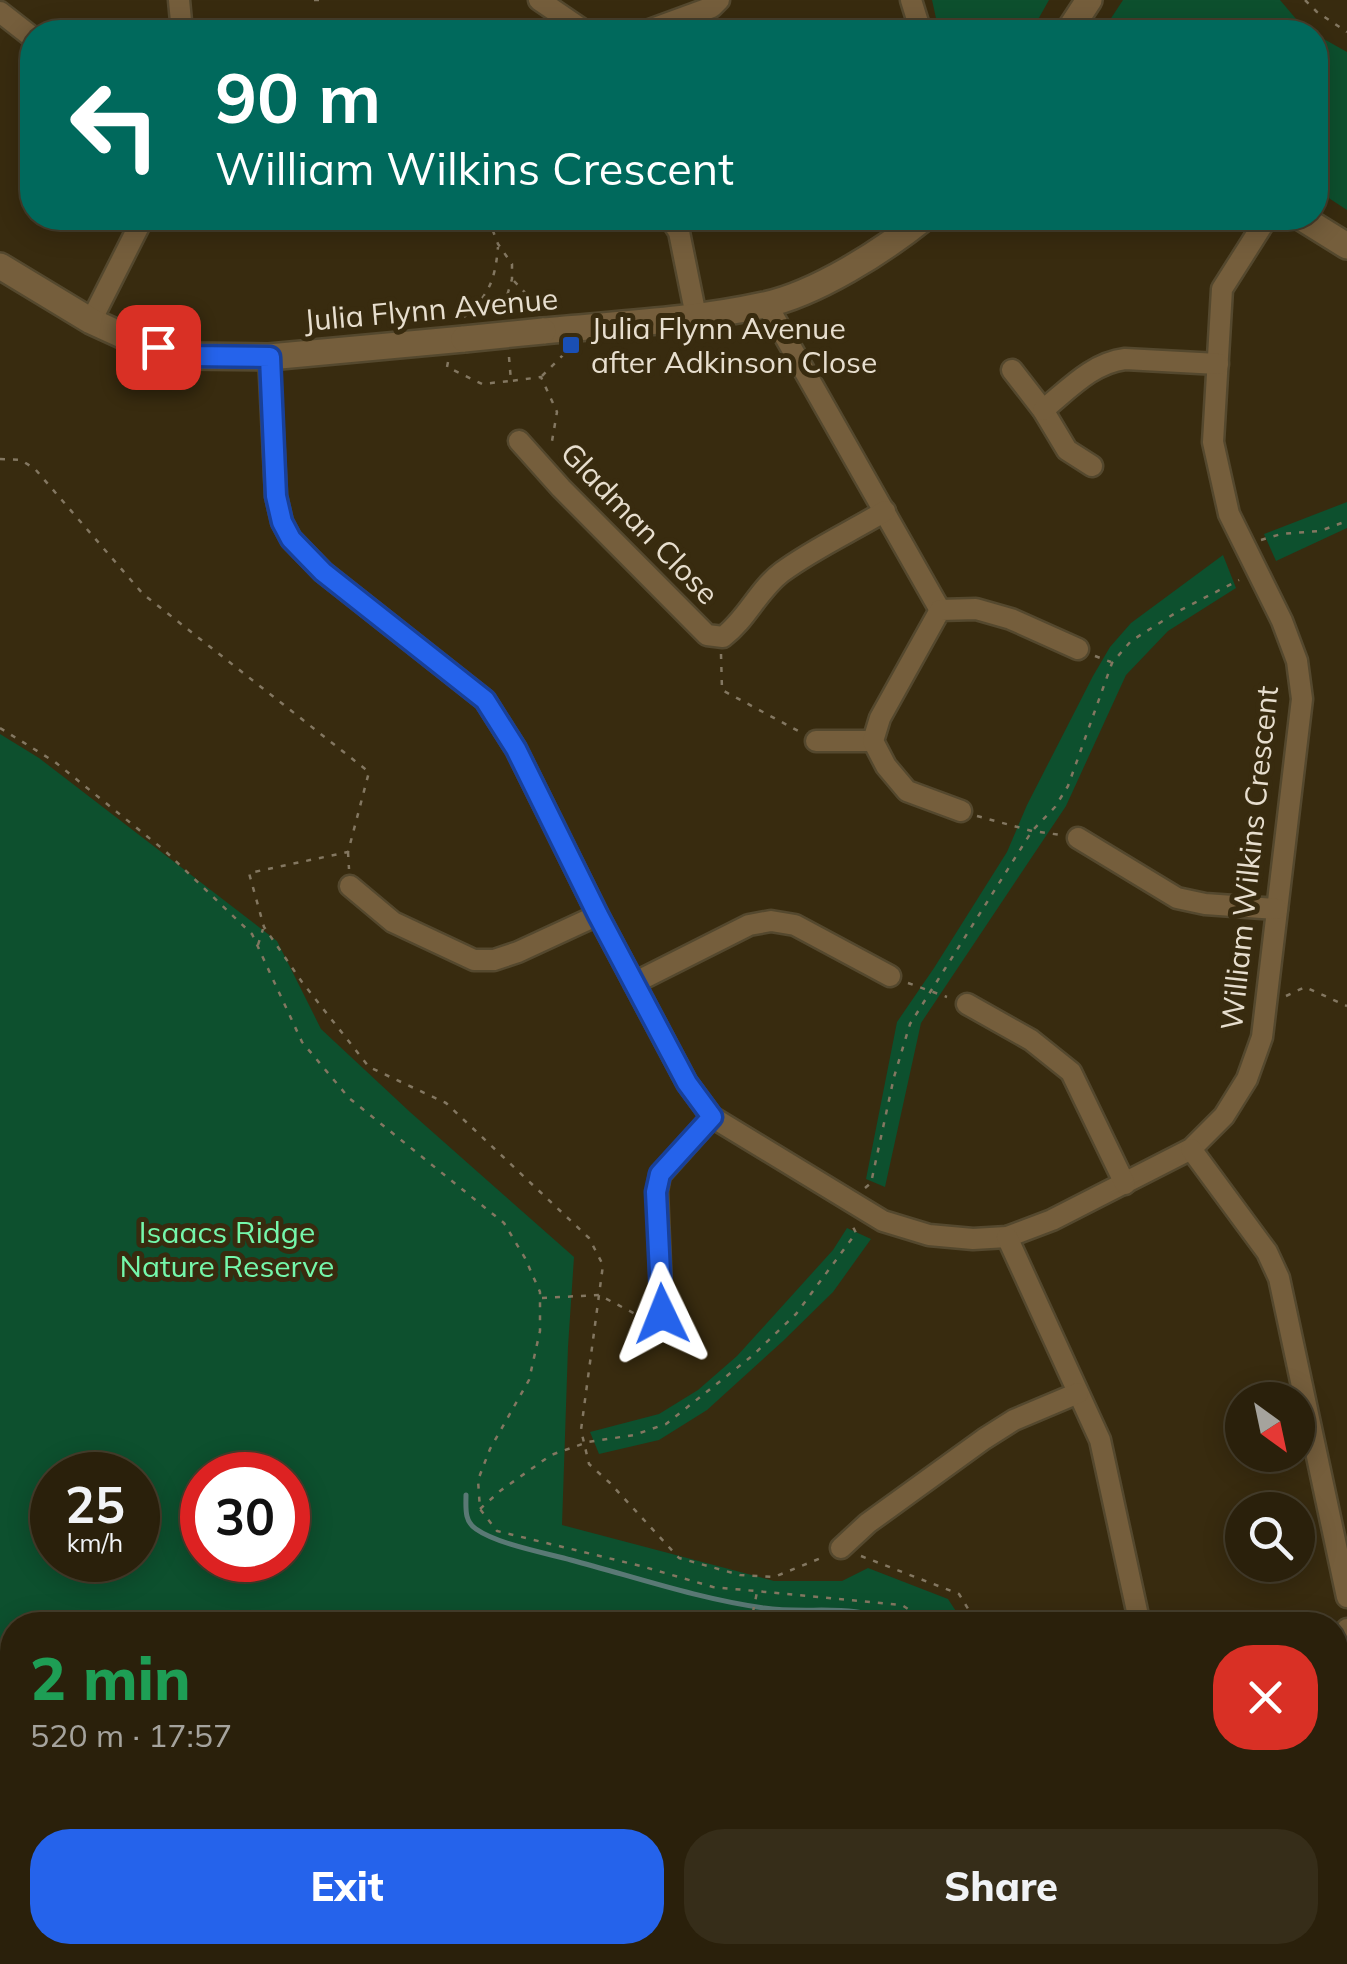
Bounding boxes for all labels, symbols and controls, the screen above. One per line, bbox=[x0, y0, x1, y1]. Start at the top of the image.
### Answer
text: 90 m bbox=[215, 53, 381, 141]
icon: left bbox=[50, 60, 180, 190]
text: William Wilkins Crescent bbox=[215, 140, 734, 196]
street label: Julia Flynn Avenue bbox=[302, 279, 560, 339]
pin bbox=[116, 305, 201, 390]
place label: Julia Flynn Avenue after Adkinson Close bbox=[591, 309, 877, 381]
icon: arrive bbox=[131, 320, 186, 375]
marker: Julia Flynn Avenue after Adkinson Close bbox=[560, 334, 582, 356]
street label: Gladman Close bbox=[553, 434, 727, 612]
street label: William Wilkins Crescent bbox=[1212, 684, 1286, 1032]
park label: Isaacs Ridge Nature Reserve bbox=[120, 1213, 334, 1285]
position arrow bbox=[610, 1262, 714, 1366]
north arrow bbox=[1225, 1382, 1315, 1472]
map controls bbox=[1225, 1382, 1315, 1582]
speed limit sign: 30 bbox=[180, 1452, 310, 1582]
text: 25 bbox=[65, 1473, 125, 1536]
button: search bbox=[1225, 1492, 1315, 1582]
text: km/h bbox=[67, 1527, 123, 1558]
text: 2 min bbox=[30, 1640, 191, 1715]
button: close bbox=[1213, 1645, 1318, 1750]
text: 520 m · 17:57 bbox=[30, 1715, 232, 1755]
button: Exit bbox=[30, 1829, 664, 1944]
button: Share bbox=[684, 1829, 1318, 1944]

